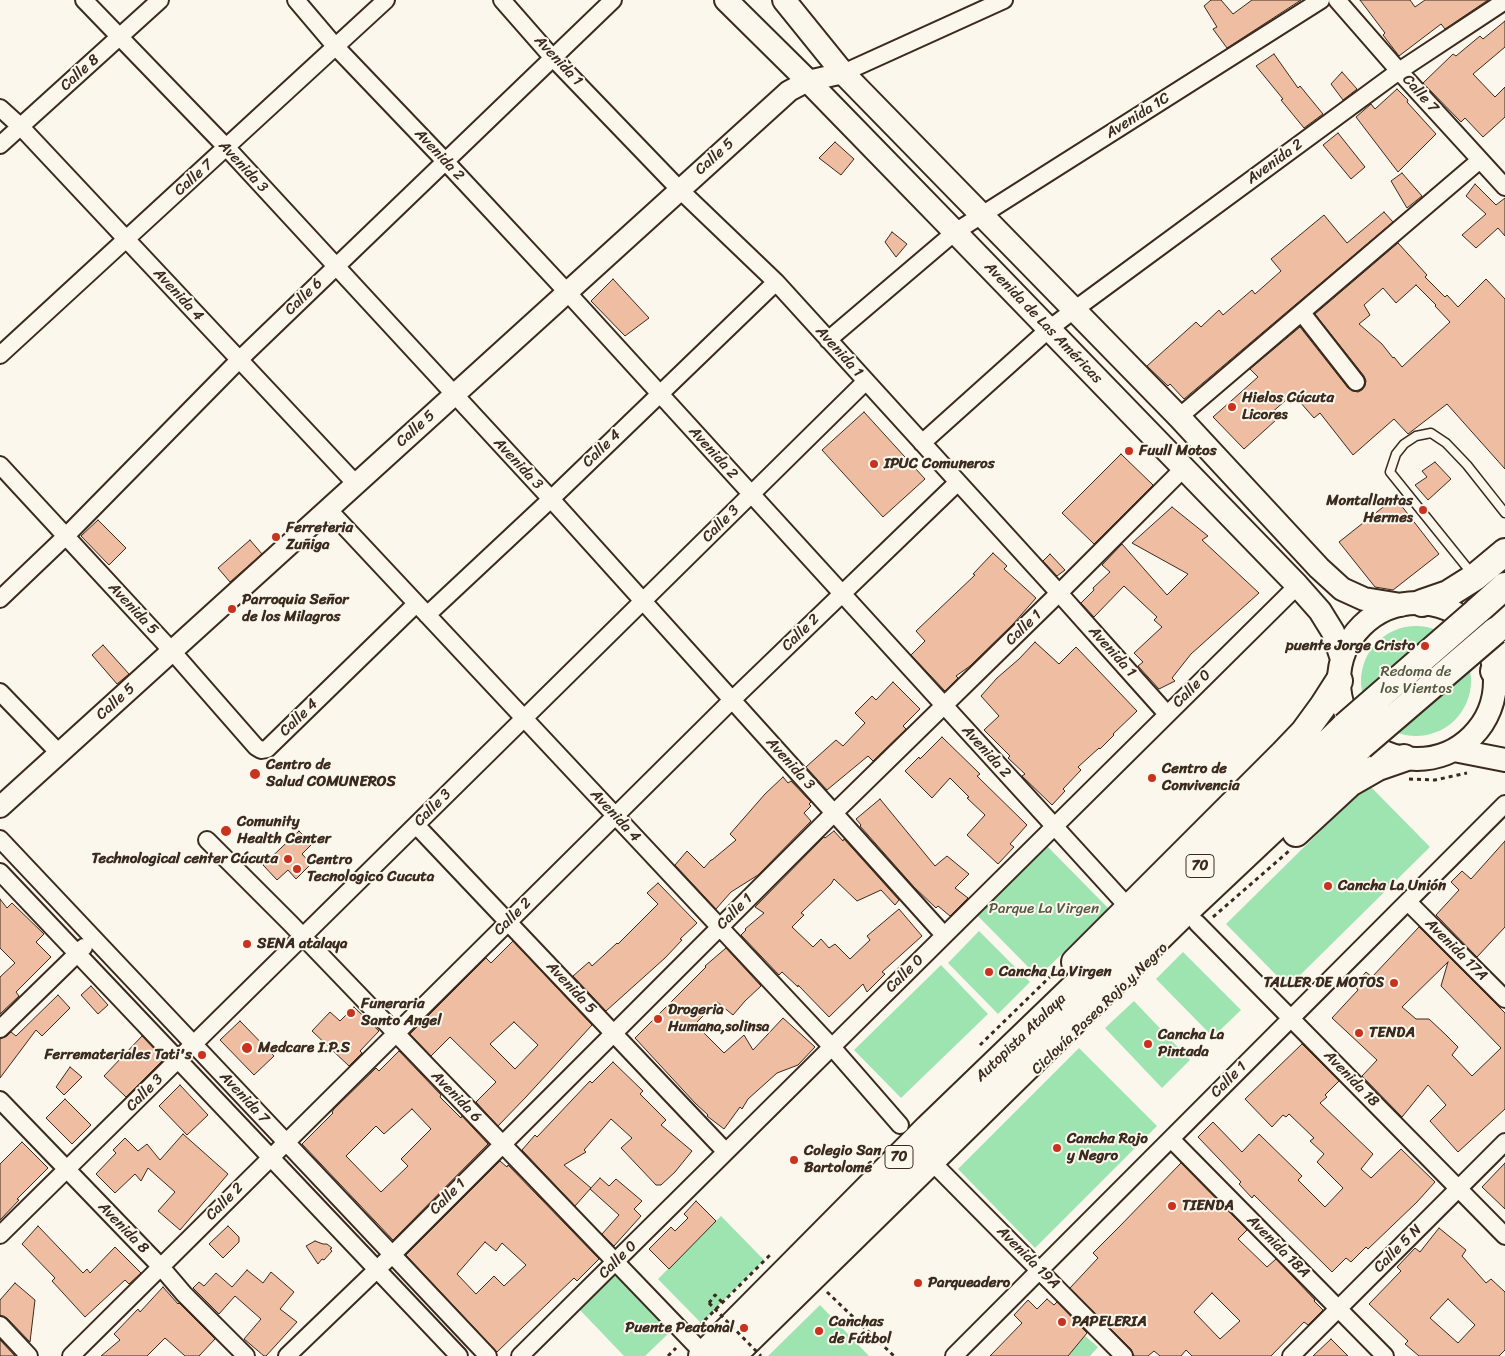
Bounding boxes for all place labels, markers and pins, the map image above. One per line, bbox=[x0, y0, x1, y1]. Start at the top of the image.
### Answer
place label: Hielos Cúcuta Licores bbox=[1242, 389, 1334, 424]
marker: Hielos Cúcuta Licores bbox=[1226, 401, 1238, 413]
place label: Fuull Motos bbox=[1139, 442, 1217, 460]
marker: Fuull Motos bbox=[1123, 445, 1135, 457]
place label: IPUC Comuneros bbox=[884, 455, 995, 473]
marker: IPUC Comuneros bbox=[868, 458, 880, 470]
place label: Montallantas Hermes bbox=[1326, 492, 1413, 527]
marker: Montallantas Hermes bbox=[1417, 504, 1429, 516]
place label: Ferreteria Zuñiga bbox=[286, 519, 353, 554]
marker: Ferreteria Zuñiga bbox=[270, 531, 282, 543]
place label: Parroquia Señor de los Milagros bbox=[242, 591, 348, 626]
marker: Parroquia Señor de los Milagros bbox=[226, 603, 238, 615]
place label: puente Jorge Cristo bbox=[1286, 637, 1415, 655]
marker: puente Jorge Cristo bbox=[1419, 640, 1431, 652]
place label: Centro de Salud COMUNEROS bbox=[266, 756, 396, 791]
place label: Centro de Convivencia bbox=[1162, 760, 1240, 795]
marker: Centro de Salud COMUNEROS bbox=[248, 767, 262, 781]
marker: Centro de Convivencia bbox=[1146, 772, 1158, 784]
place label: Comunity Health Center bbox=[237, 813, 331, 848]
marker: Comunity Health Center bbox=[219, 824, 233, 838]
place label: Technological center Cúcuta bbox=[91, 850, 278, 868]
place label: Centro Tecnologico Cucuta bbox=[307, 851, 434, 886]
marker: Technological center Cúcuta bbox=[282, 853, 294, 865]
marker: Centro Tecnologico Cucuta bbox=[291, 863, 303, 875]
place label: Cancha La Unión bbox=[1338, 877, 1446, 895]
marker: Cancha La Unión bbox=[1322, 880, 1334, 892]
place label: SENA atalaya bbox=[257, 935, 348, 953]
marker: SENA atalaya bbox=[241, 938, 253, 950]
place label: Cancha La Virgen bbox=[999, 963, 1112, 981]
marker: Cancha La Virgen bbox=[983, 966, 995, 978]
place label: TALLER DE MOTOS bbox=[1264, 974, 1384, 992]
marker: TALLER DE MOTOS bbox=[1388, 977, 1400, 989]
place label: Funeraria Santo Angel bbox=[361, 995, 442, 1030]
place label: Drogeria Humana,solinsa bbox=[668, 1001, 769, 1036]
marker: Funeraria Santo Angel bbox=[345, 1007, 357, 1019]
marker: Drogeria Humana,solinsa bbox=[652, 1013, 664, 1025]
place label: TENDA bbox=[1369, 1024, 1415, 1042]
place label: Cancha La Pintada bbox=[1158, 1026, 1224, 1061]
marker: TENDA bbox=[1353, 1027, 1365, 1039]
marker: Cancha La Pintada bbox=[1142, 1038, 1154, 1050]
place label: Medcare I.P.S bbox=[258, 1039, 350, 1057]
marker: Medcare I.P.S bbox=[240, 1041, 254, 1055]
place label: Ferremateriales Tati's bbox=[44, 1046, 192, 1064]
marker: Ferremateriales Tati's bbox=[196, 1049, 208, 1061]
place label: Cancha Rojo y Negro bbox=[1067, 1130, 1148, 1165]
place label: Colegio San Bartolomé bbox=[804, 1142, 881, 1177]
marker: Cancha Rojo y Negro bbox=[1051, 1142, 1063, 1154]
marker: Colegio San Bartolomé bbox=[788, 1154, 800, 1166]
place label: TIENDA bbox=[1182, 1197, 1234, 1215]
marker: TIENDA bbox=[1166, 1200, 1178, 1212]
place label: Parqueadero bbox=[928, 1274, 1010, 1292]
marker: Parqueadero bbox=[912, 1277, 924, 1289]
place label: Canchas de Fútbol bbox=[829, 1313, 891, 1348]
place label: PAPELERIA bbox=[1072, 1313, 1147, 1331]
marker: PAPELERIA bbox=[1056, 1316, 1068, 1328]
place label: Puente Peatonal bbox=[625, 1319, 734, 1337]
marker: Puente Peatonal bbox=[738, 1322, 750, 1334]
marker: Canchas de Fútbol bbox=[813, 1325, 825, 1337]

